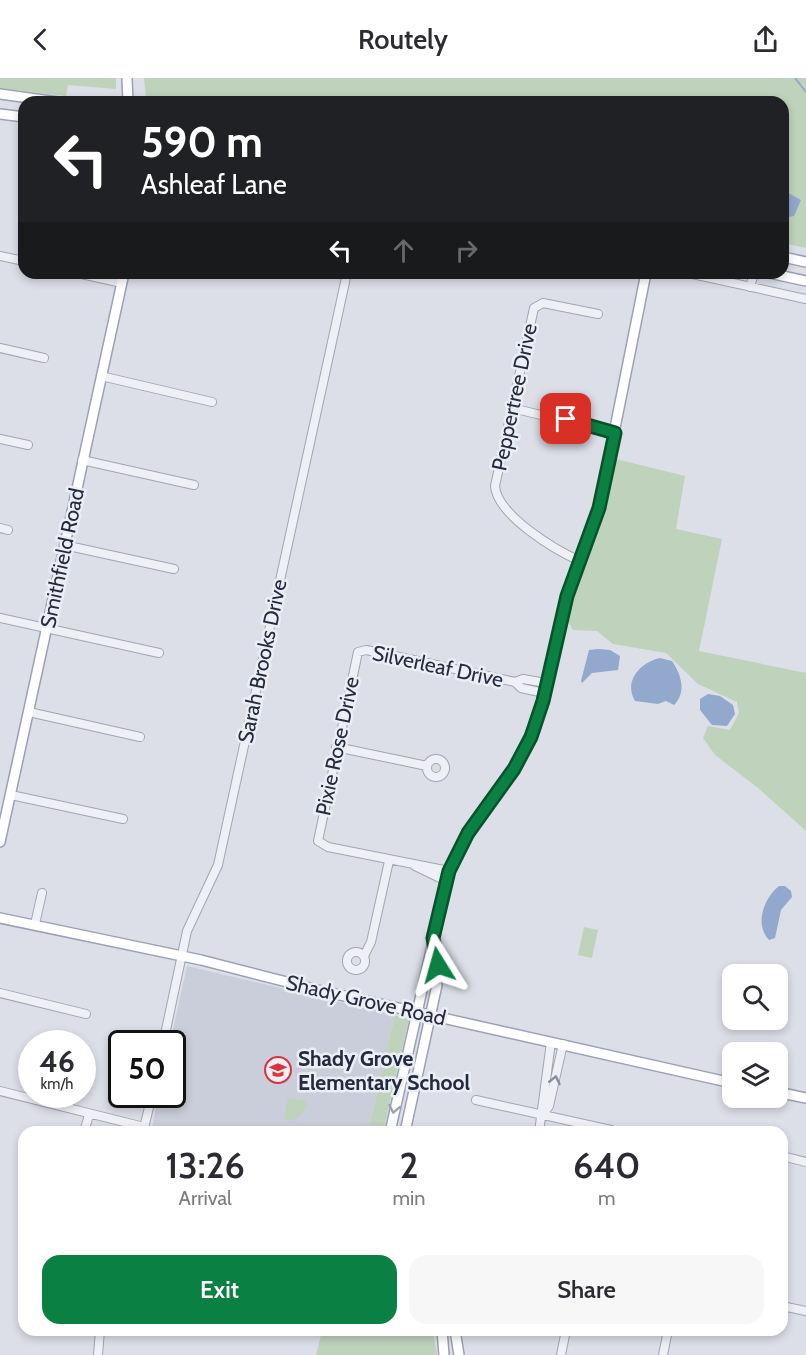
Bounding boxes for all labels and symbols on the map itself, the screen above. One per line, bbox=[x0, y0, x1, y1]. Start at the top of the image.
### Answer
street label: Peppertree Drive bbox=[486, 321, 542, 473]
pin bbox=[540, 393, 591, 444]
street label: Smithfield Road bbox=[35, 486, 89, 630]
street label: Sarah Brooks Drive bbox=[232, 577, 292, 745]
street label: Silverleaf Drive bbox=[370, 640, 506, 692]
street label: Pixie Rose Drive bbox=[310, 674, 364, 818]
position arrow bbox=[406, 933, 470, 997]
street label: Shady Grove Road bbox=[284, 969, 448, 1031]
speed limit sign: 50 bbox=[108, 1030, 186, 1108]
place label: Shady Grove Elementary School bbox=[298, 1046, 471, 1095]
school or university icon: Shady Grove Elementary School bbox=[263, 1055, 293, 1085]
one-way arrow bbox=[548, 1076, 561, 1086]
one-way arrow bbox=[388, 1104, 401, 1114]

